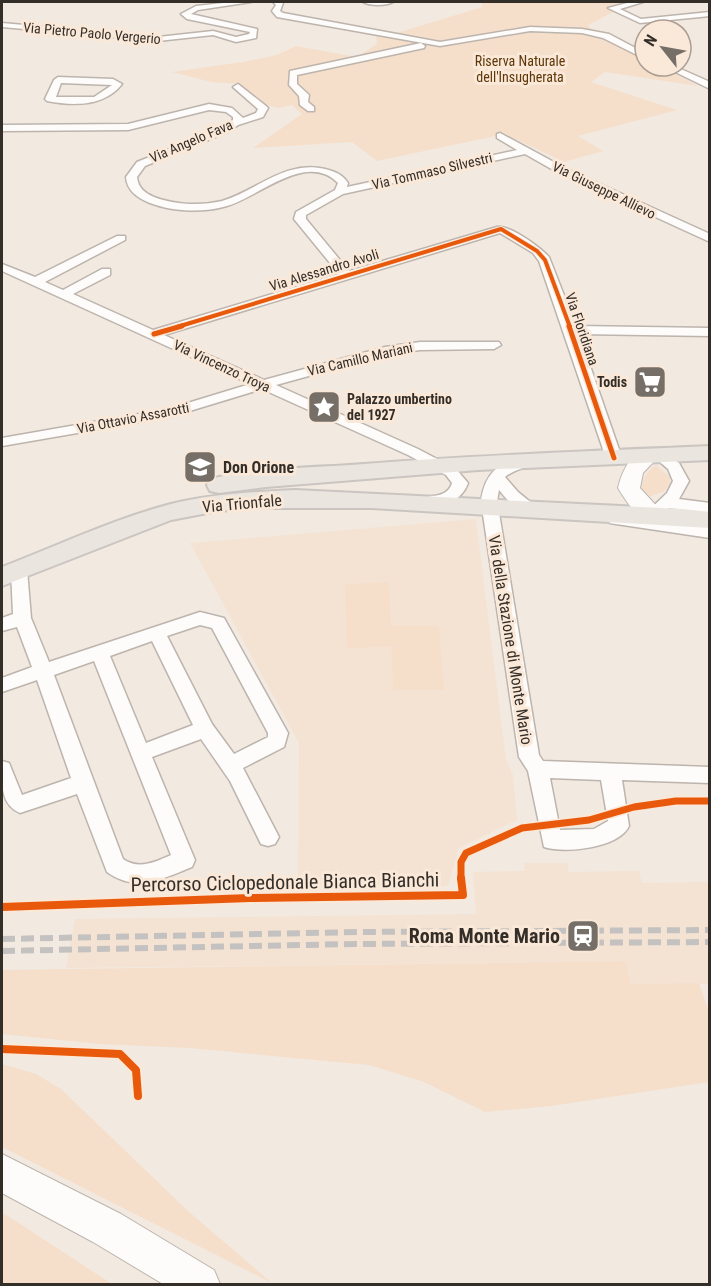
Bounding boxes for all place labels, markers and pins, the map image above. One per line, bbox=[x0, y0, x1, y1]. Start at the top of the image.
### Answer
supermarket icon: Todis bbox=[632, 364, 668, 400]
place label: Todis bbox=[597, 374, 627, 390]
place icon: Palazzo umbertino del 1927 bbox=[306, 389, 342, 425]
place label: Palazzo umbertino del 1927 bbox=[347, 391, 452, 423]
school or university icon: Don Orione bbox=[182, 449, 218, 485]
place label: Don Orione bbox=[223, 458, 294, 477]
station icon: Roma Monte Mario bbox=[565, 918, 601, 954]
place label: Roma Monte Mario bbox=[409, 924, 560, 948]

